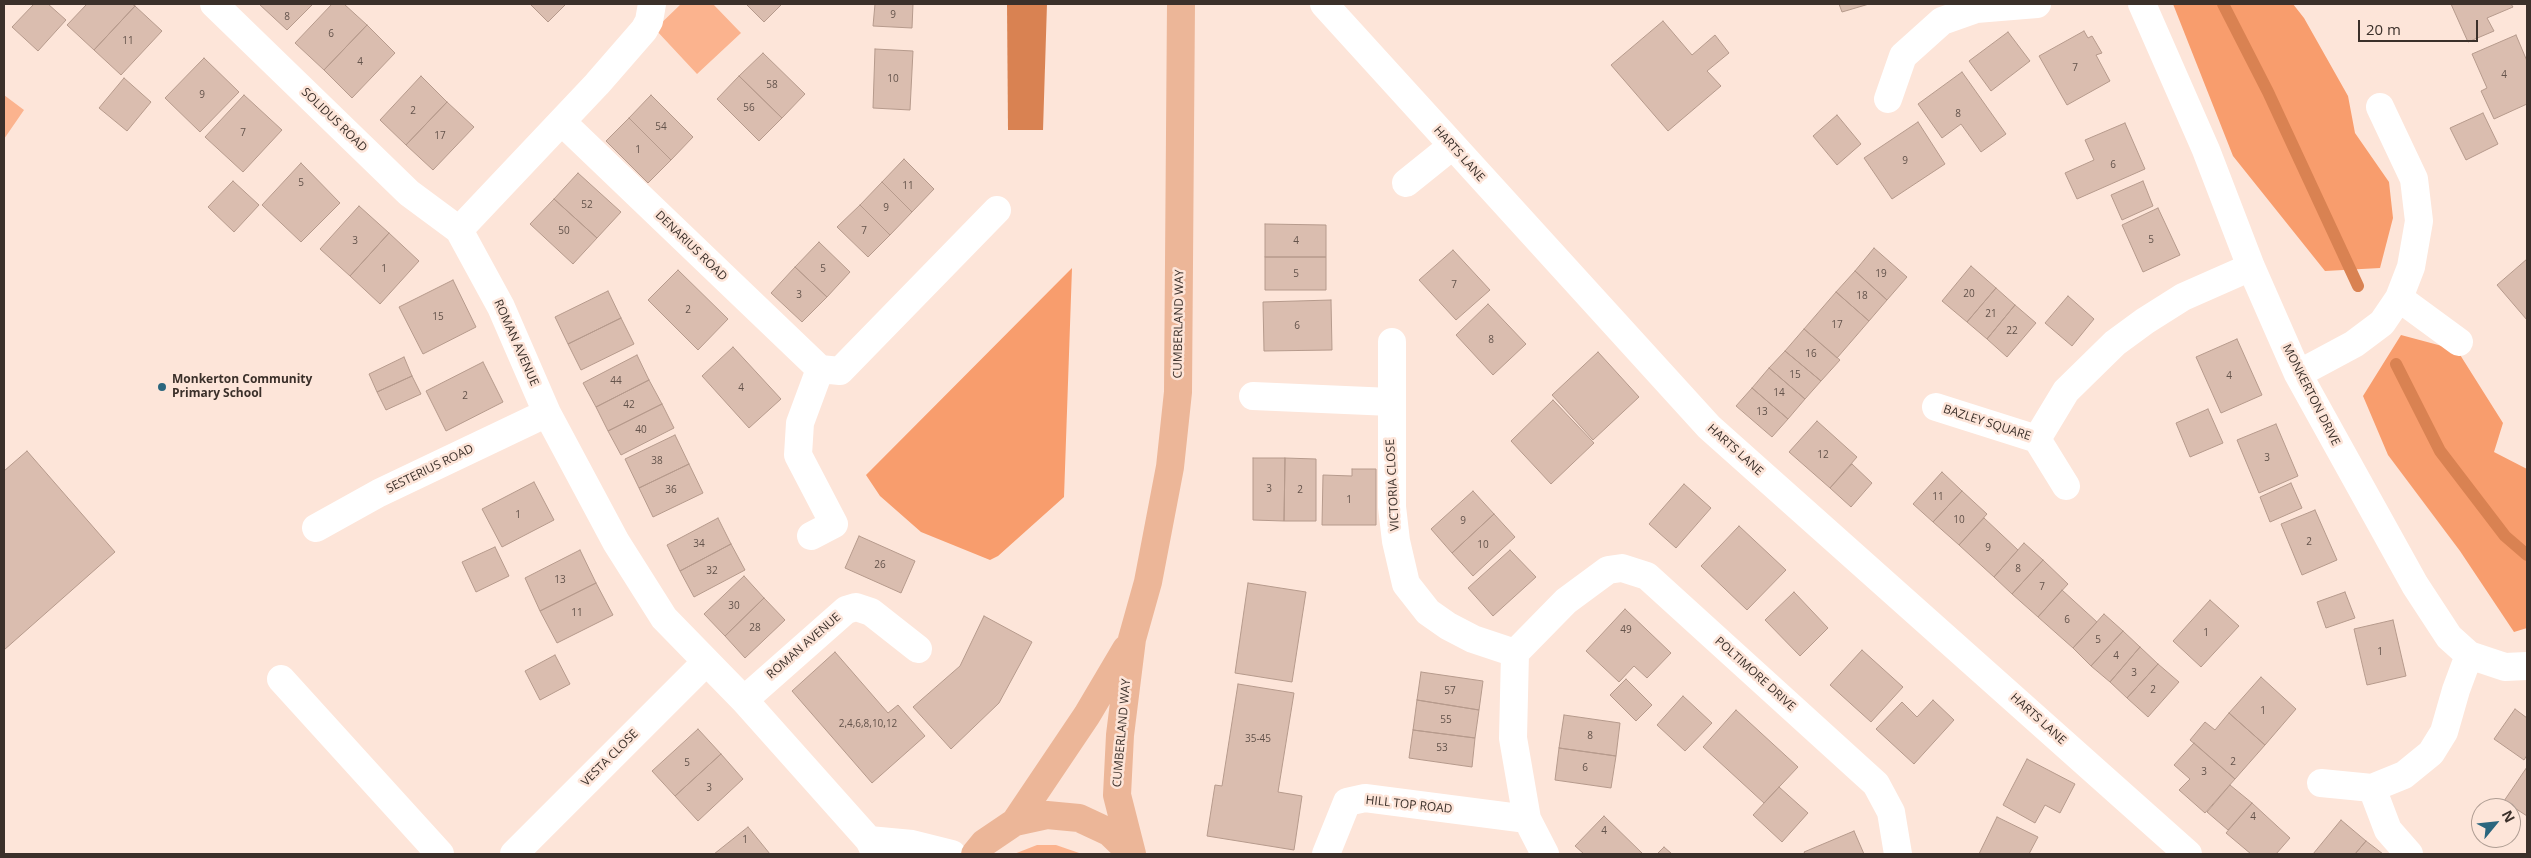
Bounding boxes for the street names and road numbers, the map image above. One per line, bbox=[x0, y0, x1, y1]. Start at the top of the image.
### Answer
street label: SOLIDUS ROAD bbox=[298, 85, 370, 155]
street label: HARTS LANE bbox=[1430, 123, 1488, 185]
street label: DENARIUS ROAD bbox=[652, 208, 730, 284]
street label: CUMBERLAND WAY bbox=[1171, 269, 1187, 379]
street label: ROMAN AVENUE bbox=[490, 298, 542, 388]
street label: MONKERTON DRIVE bbox=[2279, 342, 2343, 448]
street label: BAZLEY SQUARE bbox=[1941, 402, 2033, 444]
street label: HARTS LANE bbox=[1704, 421, 1766, 479]
street label: VICTORIA CLOSE bbox=[1383, 439, 1403, 531]
street label: SESTERIUS ROAD bbox=[384, 442, 476, 496]
street label: ROMAN AVENUE bbox=[764, 610, 844, 682]
street label: POLTIMORE DRIVE bbox=[1712, 634, 1798, 714]
street label: CUMBERLAND WAY bbox=[1110, 678, 1134, 788]
street label: HARTS LANE bbox=[2007, 690, 2069, 748]
street label: VESTA CLOSE bbox=[579, 727, 641, 789]
street label: HILL TOP ROAD bbox=[1365, 793, 1453, 817]

